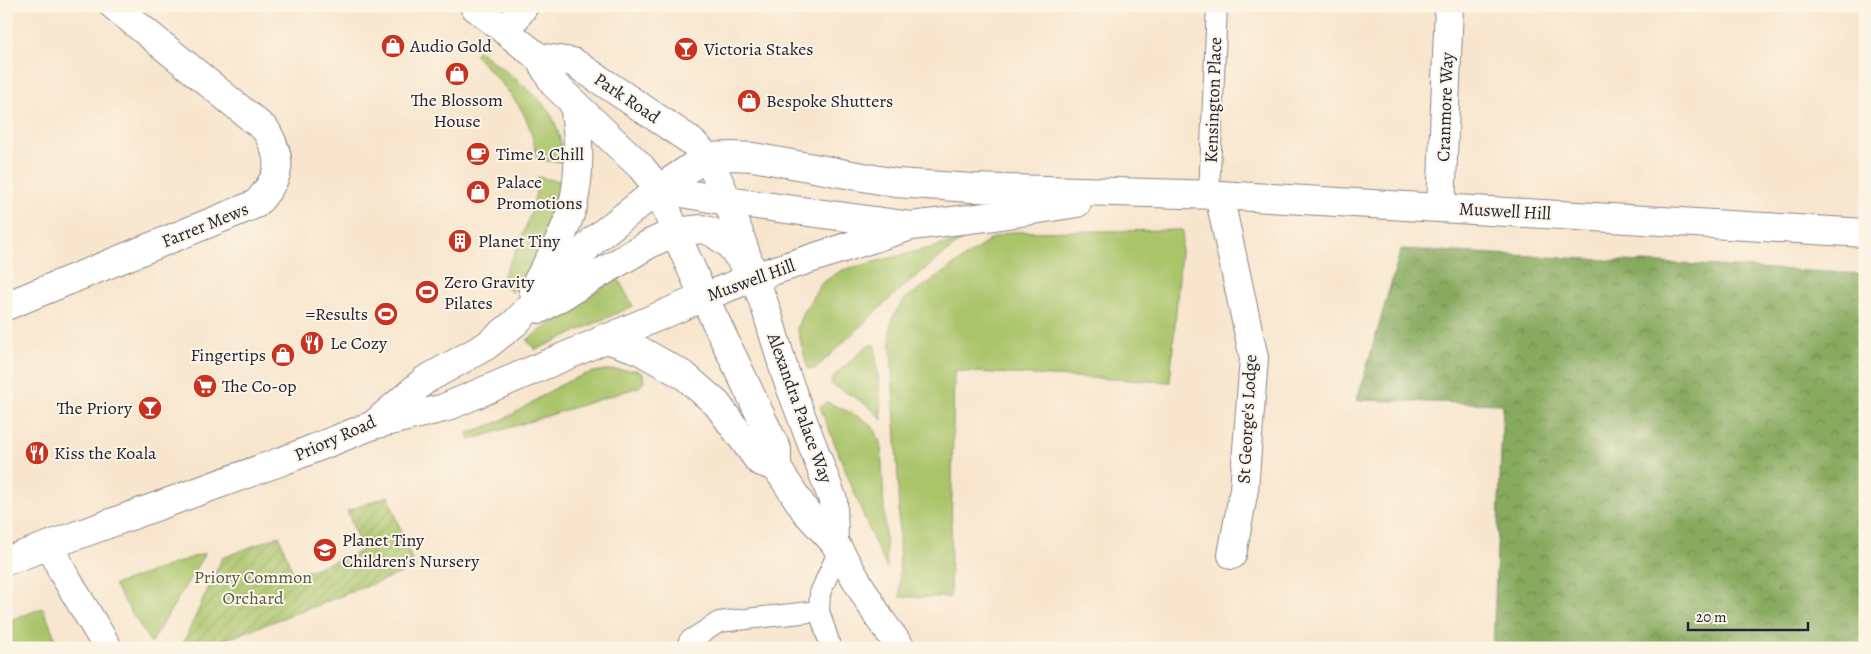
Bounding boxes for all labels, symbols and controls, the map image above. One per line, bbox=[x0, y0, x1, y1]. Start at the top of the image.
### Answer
shop icon: Audio Gold bbox=[380, 33, 406, 59]
place label: Audio Gold bbox=[409, 34, 492, 58]
bar icon: Victoria Stakes bbox=[673, 36, 699, 62]
street label: Kensington Place bbox=[1199, 36, 1227, 164]
place label: Victoria Stakes bbox=[703, 37, 814, 61]
street label: Cranmore Way bbox=[1431, 51, 1459, 162]
shop icon: The Blossom House bbox=[444, 61, 470, 87]
street label: Park Road bbox=[589, 67, 665, 129]
place label: The Blossom House bbox=[411, 88, 503, 133]
shop icon: Bespoke Shutters bbox=[736, 88, 762, 114]
place label: Bespoke Shutters bbox=[766, 89, 893, 113]
cafe icon: Time 2 Chill bbox=[465, 141, 491, 167]
place label: Time 2 Chill bbox=[496, 142, 584, 166]
place label: Palace Promotions bbox=[496, 170, 582, 215]
shop icon: Palace Promotions bbox=[465, 179, 491, 205]
street label: Farrer Mews bbox=[158, 197, 252, 253]
street label: Muswell Hill bbox=[1458, 197, 1552, 225]
building icon: Planet Tiny bbox=[447, 228, 473, 254]
place label: Planet Tiny bbox=[478, 229, 561, 253]
street label: Muswell Hill bbox=[704, 253, 799, 307]
place label: Zero Gravity Pilates bbox=[444, 270, 536, 315]
sports icon: Zero Gravity Pilates bbox=[414, 279, 440, 305]
sports icon: =Results bbox=[373, 301, 399, 327]
place label: =Results bbox=[306, 302, 368, 326]
street label: Alexandra Palace Way bbox=[761, 329, 839, 487]
restaurant icon: Le Cozy bbox=[299, 330, 325, 356]
place label: Le Cozy bbox=[330, 331, 388, 355]
shop icon: Fingertips bbox=[270, 342, 296, 368]
place label: Fingertips bbox=[190, 343, 266, 367]
street label: St George's Lodge bbox=[1232, 354, 1262, 484]
supermarket icon: The Co-op bbox=[192, 373, 218, 399]
place label: The Co-op bbox=[222, 374, 297, 398]
bar icon: The Priory bbox=[137, 395, 163, 421]
place label: The Priory bbox=[57, 396, 133, 420]
street label: Priory Road bbox=[290, 409, 380, 467]
restaurant icon: Kiss the Koala bbox=[24, 440, 50, 466]
place label: Kiss the Koala bbox=[54, 441, 157, 465]
place label: Planet Tiny Children's Nursery bbox=[342, 528, 480, 573]
school or university icon: Planet Tiny Children's Nursery bbox=[312, 537, 338, 563]
park label: Priory Common Orchard bbox=[194, 565, 312, 610]
scale bar bbox=[1688, 599, 1808, 631]
text: 20 m bbox=[1696, 607, 1727, 627]

